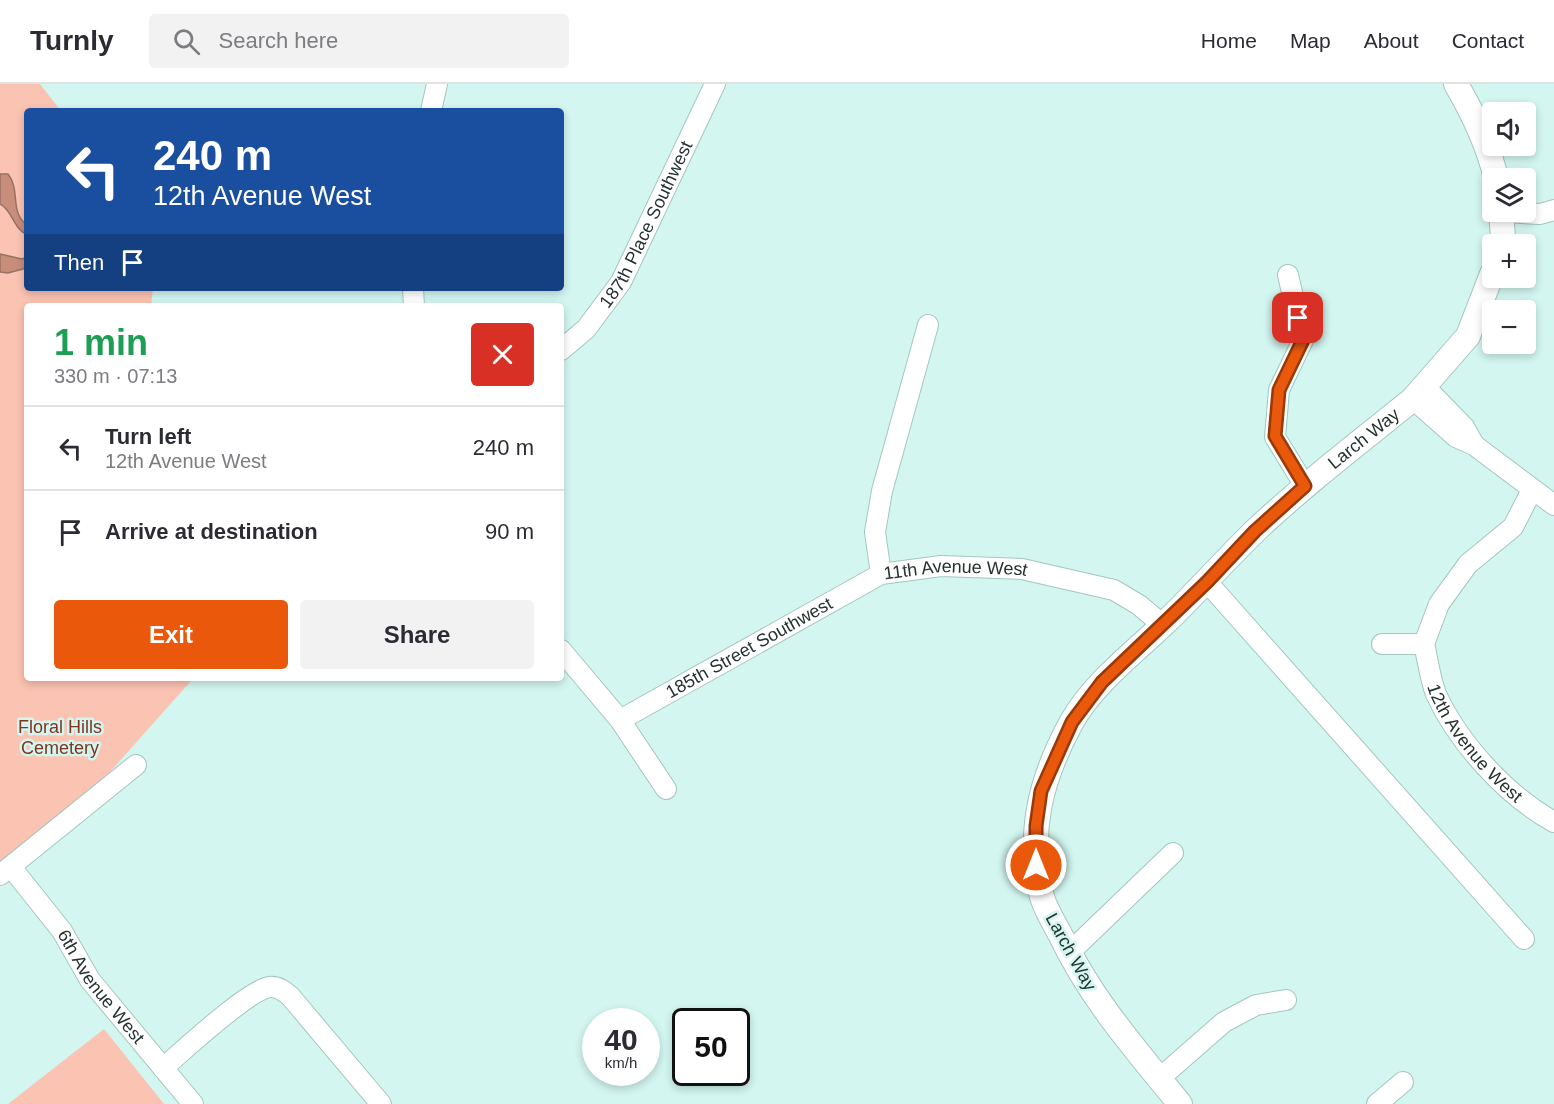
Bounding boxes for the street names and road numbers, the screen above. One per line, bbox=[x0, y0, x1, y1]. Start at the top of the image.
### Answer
street label: 187th Place Southwest bbox=[595, 138, 696, 312]
street label: Larch Way bbox=[1324, 404, 1403, 473]
street label: 11th Avenue West bbox=[882, 556, 1030, 584]
street label: 185th Street Southwest bbox=[663, 593, 836, 702]
street label: 12th Avenue West bbox=[1423, 681, 1526, 807]
street label: Larch Way bbox=[1042, 910, 1100, 994]
street label: 6th Avenue West bbox=[54, 926, 148, 1048]

